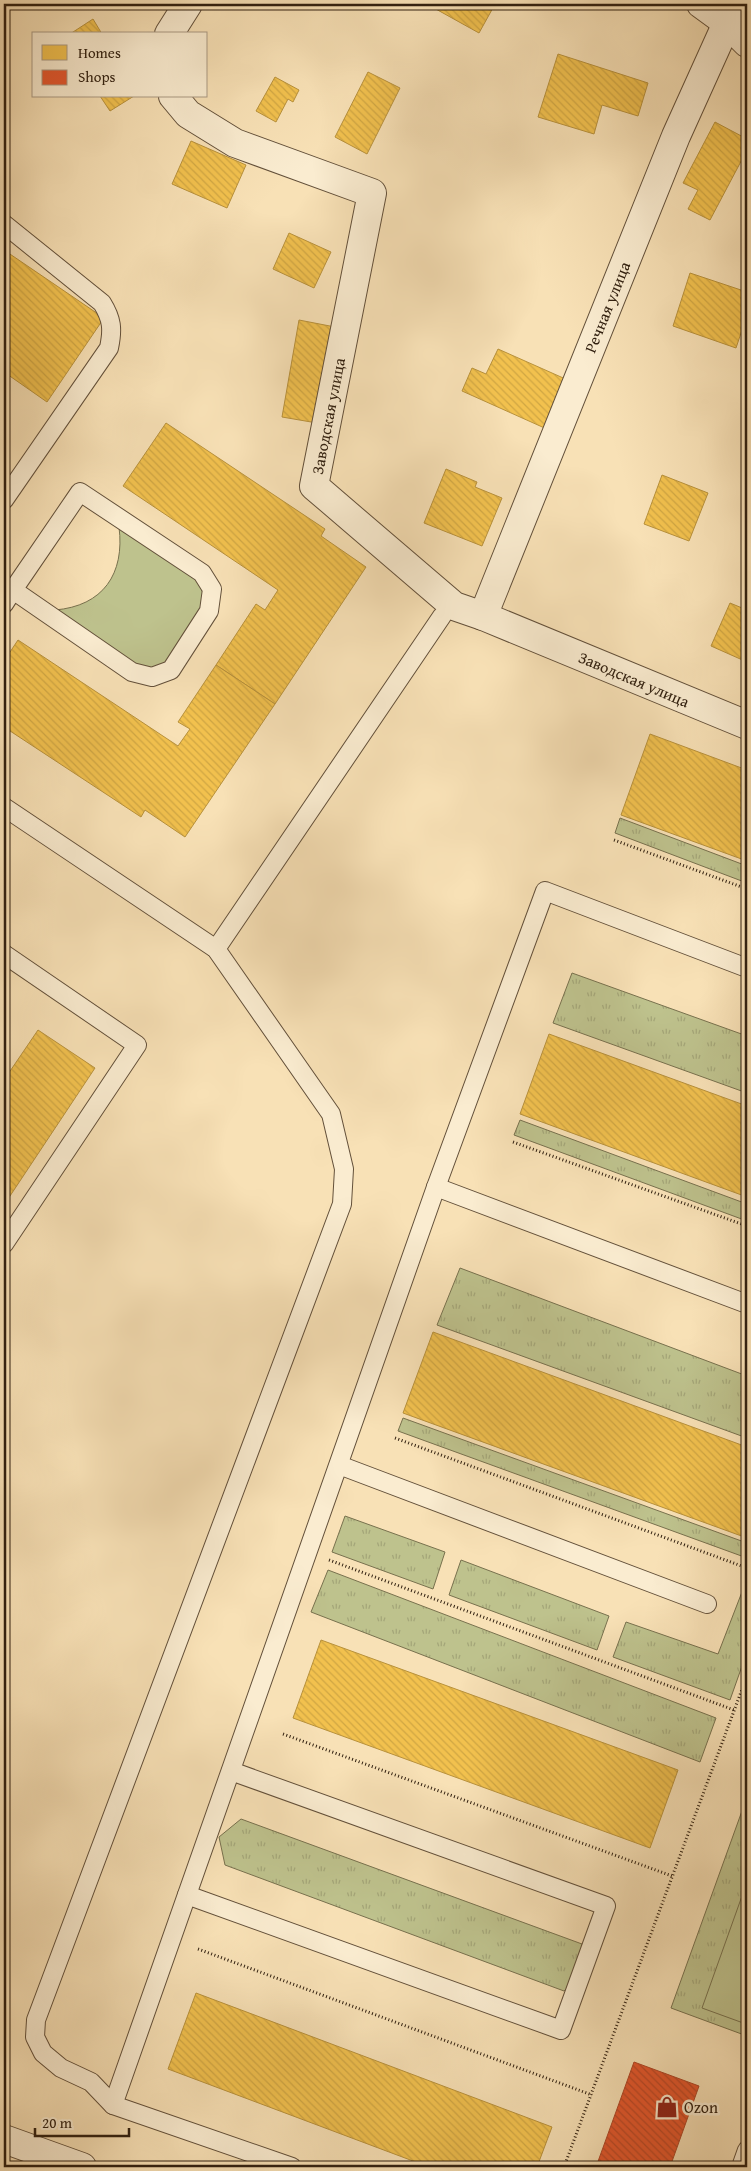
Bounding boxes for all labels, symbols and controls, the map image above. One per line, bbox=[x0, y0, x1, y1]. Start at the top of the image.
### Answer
legend bbox=[32, 32, 208, 98]
text: Homes bbox=[78, 42, 121, 63]
text: Shops bbox=[78, 66, 115, 87]
street label: Речная улица bbox=[578, 257, 636, 356]
street label: Заводская улица bbox=[305, 355, 351, 476]
street label: Заводская улица bbox=[575, 645, 694, 713]
shop icon: Ozon bbox=[654, 2094, 680, 2120]
place label: Ozon bbox=[684, 2095, 718, 2119]
scale bar bbox=[35, 2106, 129, 2138]
text: 20 m bbox=[42, 2112, 73, 2133]

